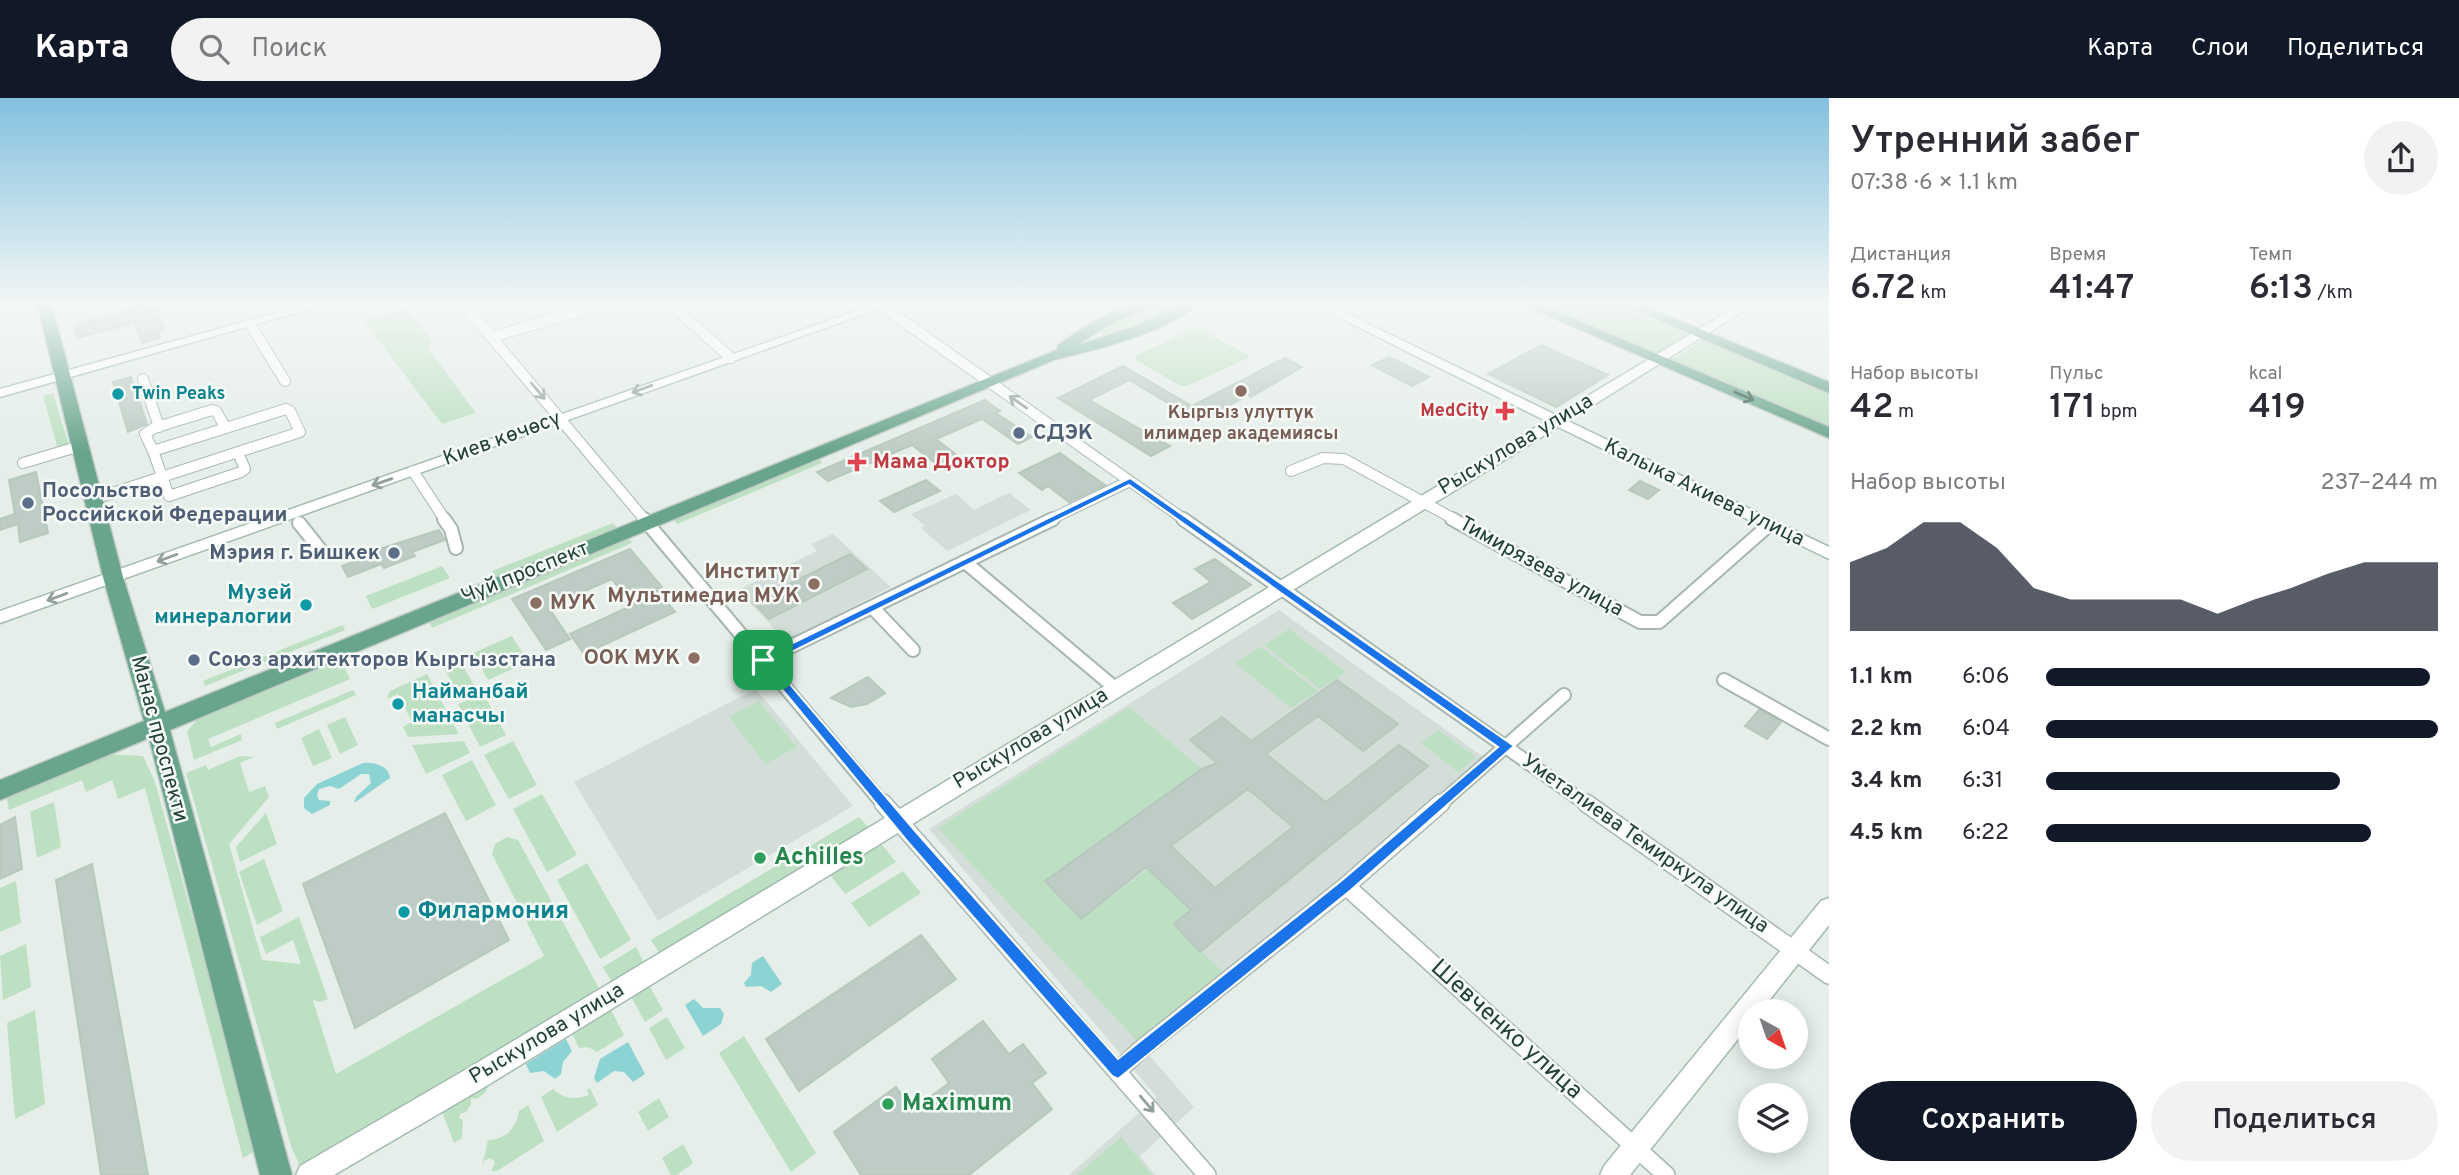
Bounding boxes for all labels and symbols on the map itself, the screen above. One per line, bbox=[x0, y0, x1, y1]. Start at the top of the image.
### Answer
one-way arrow bbox=[530, 382, 546, 400]
place label: Twin Peaks bbox=[132, 383, 225, 406]
marker: Кыргыз улуттук илимдер академиясы bbox=[1233, 383, 1249, 399]
one-way arrow bbox=[632, 384, 654, 396]
marker: Twin Peaks bbox=[110, 386, 126, 402]
street label: Рыскулова улица bbox=[1434, 388, 1598, 502]
one-way arrow bbox=[1733, 390, 1754, 403]
one-way arrow bbox=[1009, 395, 1028, 409]
place label: MedCity bbox=[1420, 400, 1489, 423]
marker: MedCity bbox=[1495, 401, 1515, 421]
place label: Кыргыз улуттук илимдер академиясы bbox=[1144, 402, 1338, 446]
street label: Киев көчөсү bbox=[439, 405, 565, 473]
place label: СДЭК bbox=[1033, 420, 1093, 447]
marker: СДЭК bbox=[1011, 425, 1027, 441]
street label: Калыка Акиева улица bbox=[1599, 433, 1809, 553]
place label: Мама Доктор bbox=[873, 449, 1010, 476]
marker: Мама Доктор bbox=[847, 452, 867, 472]
one-way arrow bbox=[371, 477, 393, 489]
place label: Посольство Российской Федерации bbox=[42, 478, 288, 529]
marker: Посольство Российской Федерации bbox=[20, 495, 36, 511]
street label: Тимирязева улица bbox=[1454, 511, 1628, 623]
street label: Чуй проспект bbox=[457, 535, 593, 611]
place label: Мэрия г. Бишкек bbox=[209, 540, 380, 567]
marker: Мэрия г. Бишкек bbox=[386, 545, 402, 561]
one-way arrow bbox=[157, 553, 179, 565]
place label: Институт Мультимедиа МУК bbox=[607, 559, 800, 610]
marker: Институт Мультимедиа МУК bbox=[806, 576, 822, 592]
place label: Музей минералогии bbox=[154, 580, 292, 631]
place label: МУК bbox=[550, 590, 596, 617]
one-way arrow bbox=[46, 592, 68, 604]
marker: МУК bbox=[528, 595, 544, 611]
marker: Музей минералогии bbox=[298, 597, 314, 613]
pin bbox=[733, 630, 793, 690]
place label: ООК МУК bbox=[584, 645, 680, 672]
place label: Союз архитекторов Кыргызстана bbox=[208, 647, 556, 674]
marker: ООК МУК bbox=[686, 650, 702, 666]
marker: Союз архитекторов Кыргызстана bbox=[186, 652, 202, 668]
street label: Манас проспекти bbox=[124, 653, 194, 825]
place label: Найманбай манасчы bbox=[412, 679, 528, 730]
street label: Рыскулова улица bbox=[949, 682, 1113, 796]
marker: Найманбай манасчы bbox=[390, 696, 406, 712]
street label: Уметалиева Темиркула улица bbox=[1516, 748, 1774, 940]
place label: Achilles bbox=[774, 843, 864, 873]
marker: Achilles bbox=[752, 850, 768, 866]
place label: Филармония bbox=[418, 897, 569, 927]
marker: Филармония bbox=[396, 904, 412, 920]
street label: Шевченко улица bbox=[1424, 954, 1588, 1106]
street label: Рыскулова улица bbox=[465, 977, 629, 1091]
north arrow bbox=[1738, 999, 1808, 1069]
place label: Maximum bbox=[902, 1089, 1012, 1119]
one-way arrow bbox=[1139, 1095, 1155, 1113]
marker: Maximum bbox=[880, 1096, 896, 1112]

